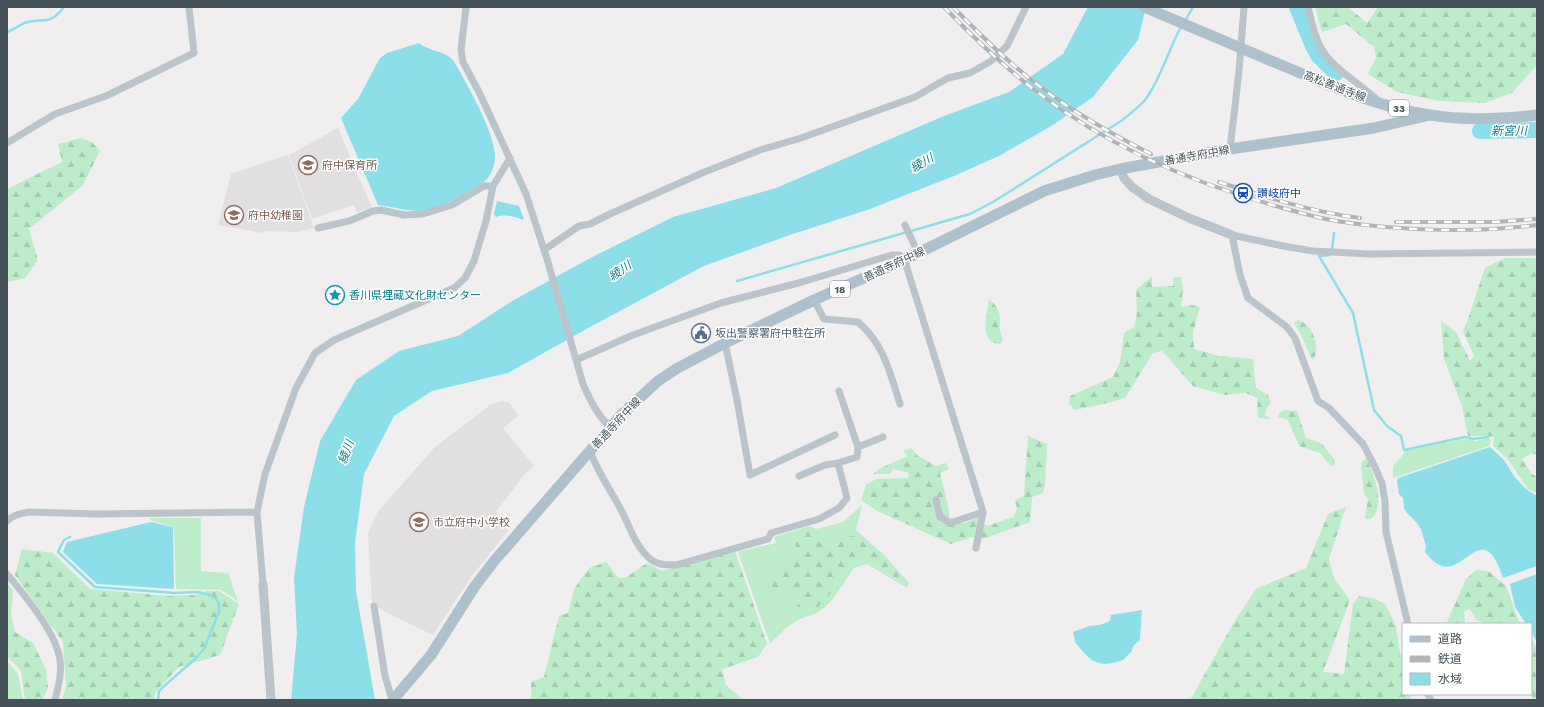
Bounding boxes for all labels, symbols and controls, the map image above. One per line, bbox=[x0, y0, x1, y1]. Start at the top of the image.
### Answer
street label: 高松善通寺線 bbox=[1302, 69, 1368, 104]
road number: 33 bbox=[1389, 100, 1409, 116]
water label: 新宮川 bbox=[1491, 124, 1529, 138]
street label: 善通寺府中線 bbox=[1163, 143, 1231, 168]
water label: 綾川 bbox=[908, 150, 938, 175]
school or university icon: 府中保育所 bbox=[297, 154, 319, 176]
place label: 府中保育所 bbox=[322, 159, 378, 172]
station icon: 讃岐府中 bbox=[1232, 182, 1254, 204]
place label: 讃岐府中 bbox=[1257, 187, 1301, 200]
school or university icon: 府中幼稚園 bbox=[223, 204, 245, 226]
place label: 府中幼稚園 bbox=[248, 209, 303, 222]
street label: 善通寺府中線 bbox=[862, 245, 927, 284]
water label: 綾川 bbox=[606, 257, 636, 284]
road number: 18 bbox=[830, 281, 850, 297]
place icon: 香川県埋蔵文化財センター bbox=[324, 284, 346, 306]
place label: 香川県埋蔵文化財センター bbox=[349, 289, 481, 302]
public building icon: 坂出警察署府中駐在所 bbox=[690, 322, 712, 344]
place label: 坂出警察署府中駐在所 bbox=[715, 327, 826, 340]
street label: 善通寺府中線 bbox=[589, 395, 644, 452]
water label: 綾川 bbox=[335, 436, 358, 466]
school or university icon: 市立府中小学校 bbox=[408, 511, 430, 533]
place label: 市立府中小学校 bbox=[433, 516, 510, 529]
legend bbox=[1402, 623, 1532, 695]
text: 道路 bbox=[1438, 632, 1462, 646]
text: 鉄道 bbox=[1438, 652, 1462, 666]
text: 水域 bbox=[1438, 672, 1462, 686]

